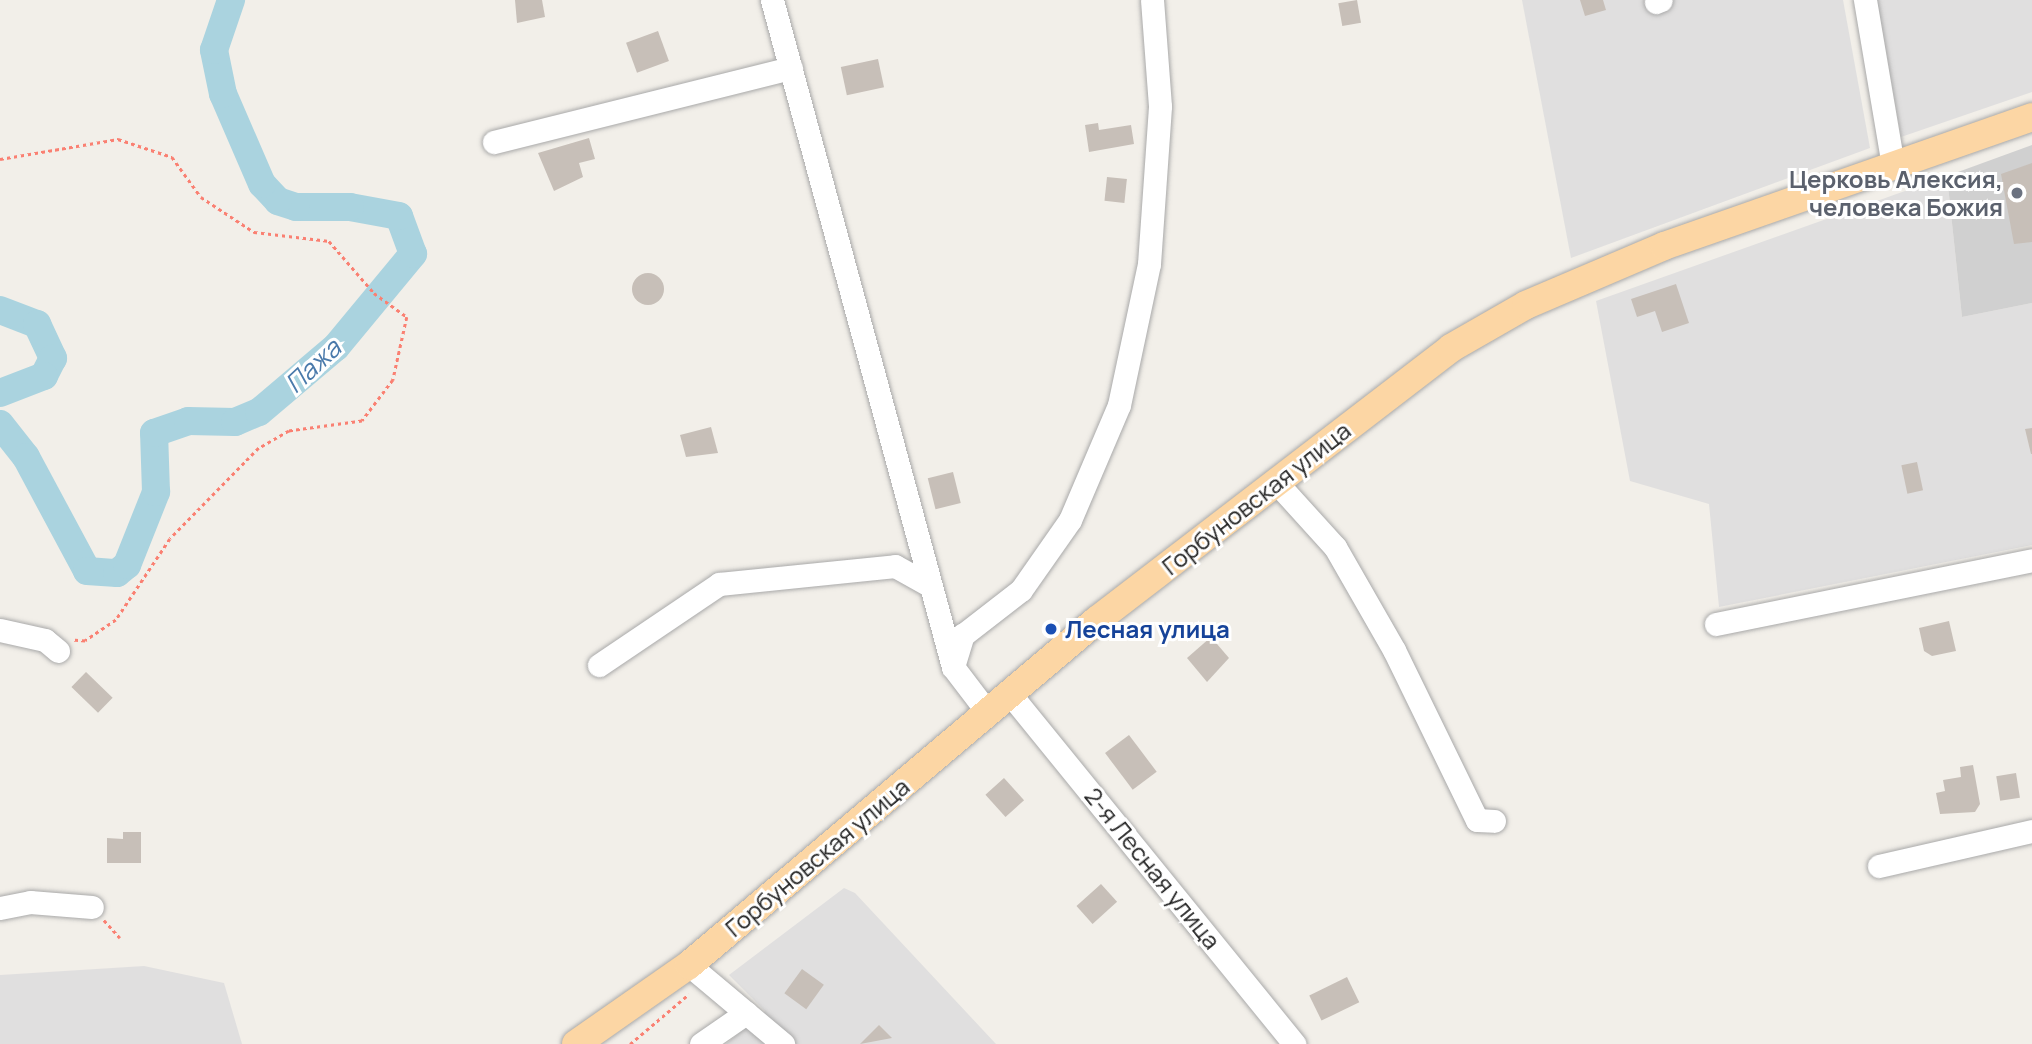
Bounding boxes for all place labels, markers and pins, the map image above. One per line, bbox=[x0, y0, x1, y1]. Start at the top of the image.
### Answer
place label: Церковь Алексия, человека Божия bbox=[1789, 165, 2003, 221]
marker: Церковь Алексия, человека Божия bbox=[2009, 185, 2025, 201]
place label: Лесная улица bbox=[1065, 615, 1230, 643]
marker: Лесная улица bbox=[1043, 621, 1059, 637]

